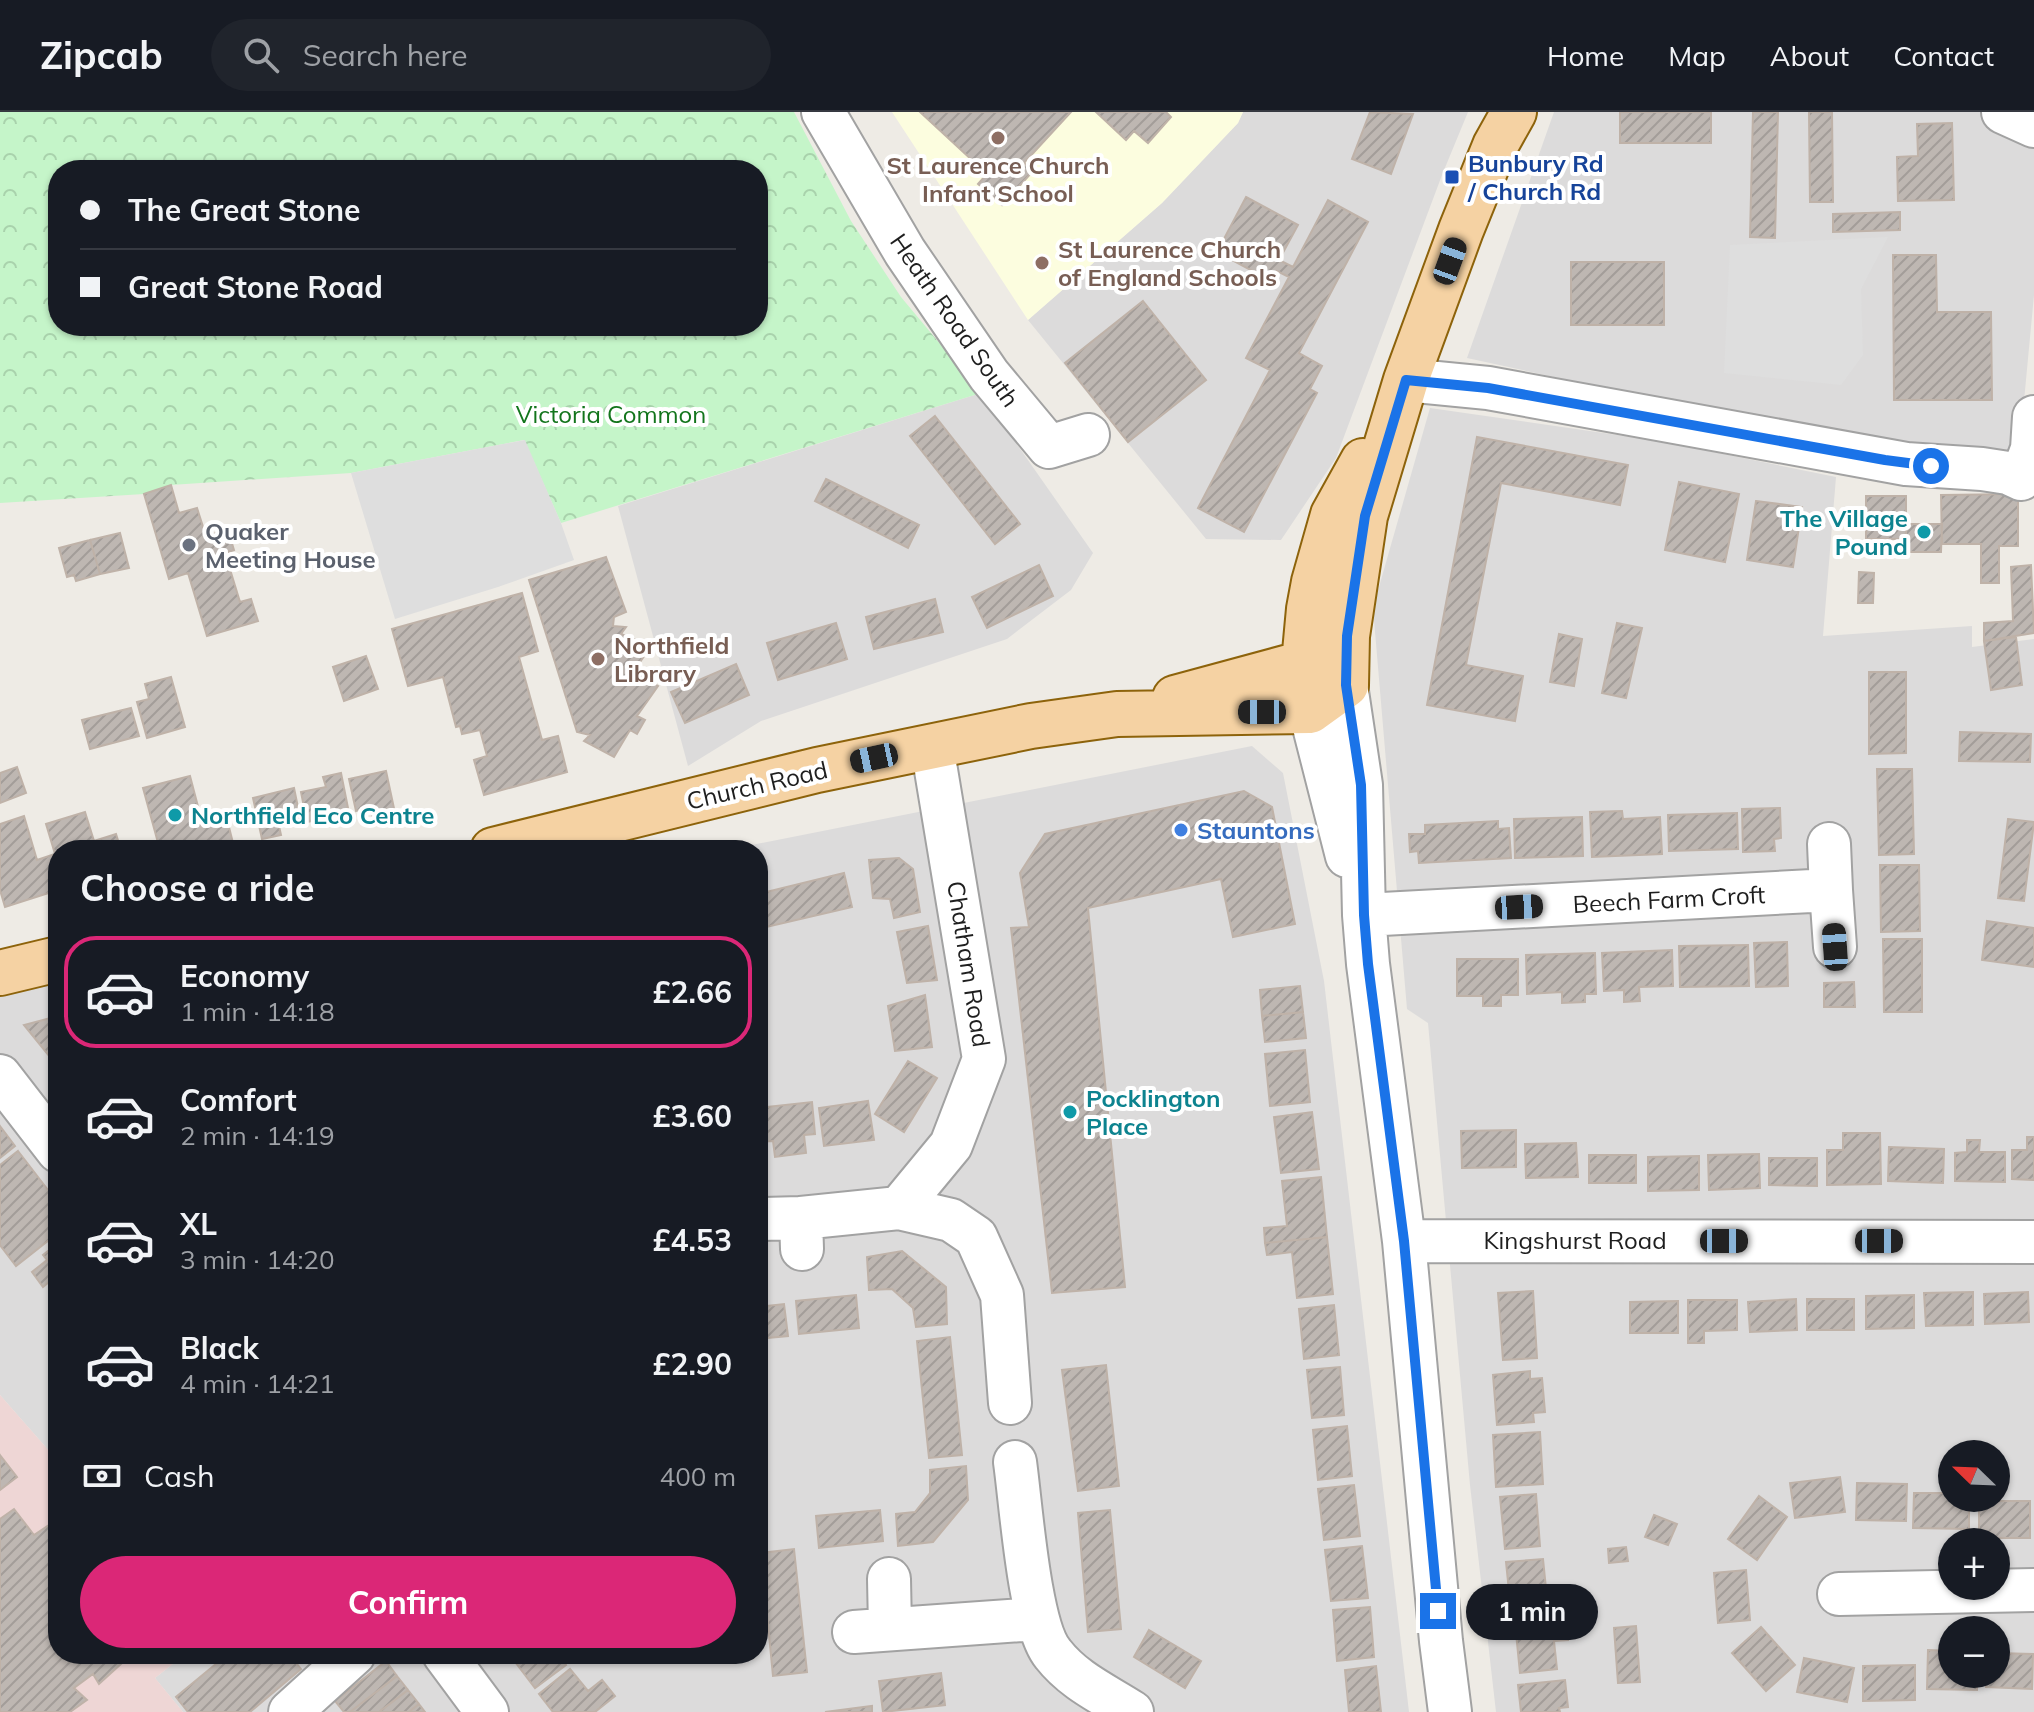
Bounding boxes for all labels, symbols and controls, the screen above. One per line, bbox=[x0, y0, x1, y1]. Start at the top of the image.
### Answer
search box bbox=[211, 19, 771, 91]
text: Zipcab bbox=[40, 31, 163, 79]
icon: search bbox=[239, 33, 283, 77]
text: Search here bbox=[303, 36, 468, 74]
text: Home bbox=[1547, 38, 1624, 73]
text: Map bbox=[1668, 38, 1726, 73]
text: About bbox=[1770, 38, 1849, 73]
text: Contact bbox=[1893, 38, 1994, 73]
marker: St Laurence Church Infant School bbox=[989, 129, 1007, 147]
place label: Bunbury Rd / Church Rd bbox=[1467, 148, 1604, 206]
place label: St Laurence Church Infant School bbox=[886, 150, 1110, 208]
marker: Bunbury Rd / Church Rd bbox=[1443, 168, 1461, 186]
text: The Great Stone bbox=[128, 191, 360, 229]
street label: Heath Road South bbox=[884, 228, 1026, 412]
place label: St Laurence Church of England Schools bbox=[1058, 234, 1281, 292]
car bbox=[1431, 234, 1469, 288]
marker: St Laurence Church of England Schools bbox=[1033, 254, 1051, 272]
text: Great Stone Road bbox=[128, 268, 383, 306]
park label: Victoria Common bbox=[516, 399, 706, 429]
route start bbox=[1913, 448, 1949, 484]
place label: The Village Pound bbox=[1780, 503, 1908, 561]
place label: Quaker Meeting House bbox=[205, 516, 376, 574]
marker: The Village Pound bbox=[1915, 523, 1933, 541]
marker: Quaker Meeting House bbox=[180, 536, 198, 554]
place label: Northfield Library bbox=[614, 630, 729, 688]
marker: Northfield Library bbox=[589, 650, 607, 668]
car bbox=[1238, 700, 1286, 724]
car bbox=[848, 741, 900, 775]
street label: Church Road bbox=[684, 754, 830, 816]
place label: Northfield Eco Centre bbox=[191, 800, 434, 830]
marker: Northfield Eco Centre bbox=[166, 806, 184, 824]
place label: Stauntons bbox=[1197, 815, 1315, 845]
marker: Stauntons bbox=[1172, 821, 1190, 839]
text: Choose a ride bbox=[80, 865, 314, 910]
street label: Chatham Road bbox=[941, 879, 997, 1049]
street label: Beech Farm Croft bbox=[1572, 879, 1766, 919]
car bbox=[1494, 894, 1544, 920]
car bbox=[1821, 922, 1849, 972]
icon: car bbox=[84, 956, 156, 1028]
text: Economy bbox=[180, 957, 309, 995]
text: £2.66 bbox=[653, 973, 732, 1011]
text: 1 min · 14:18 bbox=[180, 995, 335, 1028]
icon: car bbox=[84, 1080, 156, 1152]
text: Comfort bbox=[180, 1081, 297, 1119]
place label: Pocklington Place bbox=[1086, 1083, 1221, 1141]
text: £3.60 bbox=[653, 1097, 732, 1135]
marker: Pocklington Place bbox=[1061, 1103, 1079, 1121]
text: 2 min · 14:19 bbox=[180, 1119, 335, 1152]
icon: car bbox=[84, 1204, 156, 1276]
text: XL bbox=[180, 1205, 217, 1243]
text: £4.53 bbox=[653, 1221, 732, 1259]
street label: Kingshurst Road bbox=[1483, 1225, 1667, 1255]
car bbox=[1700, 1229, 1748, 1253]
car bbox=[1855, 1229, 1903, 1253]
text: 3 min · 14:20 bbox=[180, 1243, 335, 1276]
icon: car bbox=[84, 1328, 156, 1400]
text: Black bbox=[180, 1329, 259, 1367]
text: £2.90 bbox=[653, 1345, 732, 1383]
text: 4 min · 14:21 bbox=[180, 1367, 335, 1400]
north arrow bbox=[1938, 1440, 2010, 1512]
map controls bbox=[1938, 1440, 2010, 1688]
icon: cash bbox=[80, 1454, 124, 1498]
text: Cash bbox=[144, 1457, 215, 1495]
text: 400 m bbox=[660, 1460, 736, 1493]
button: + bbox=[1938, 1528, 2010, 1600]
button: Confirm bbox=[80, 1556, 736, 1648]
callout: 1 min bbox=[1466, 1583, 1598, 1639]
route end bbox=[1420, 1593, 1456, 1629]
text: 1 min bbox=[1498, 1595, 1566, 1628]
button: − bbox=[1938, 1616, 2010, 1688]

